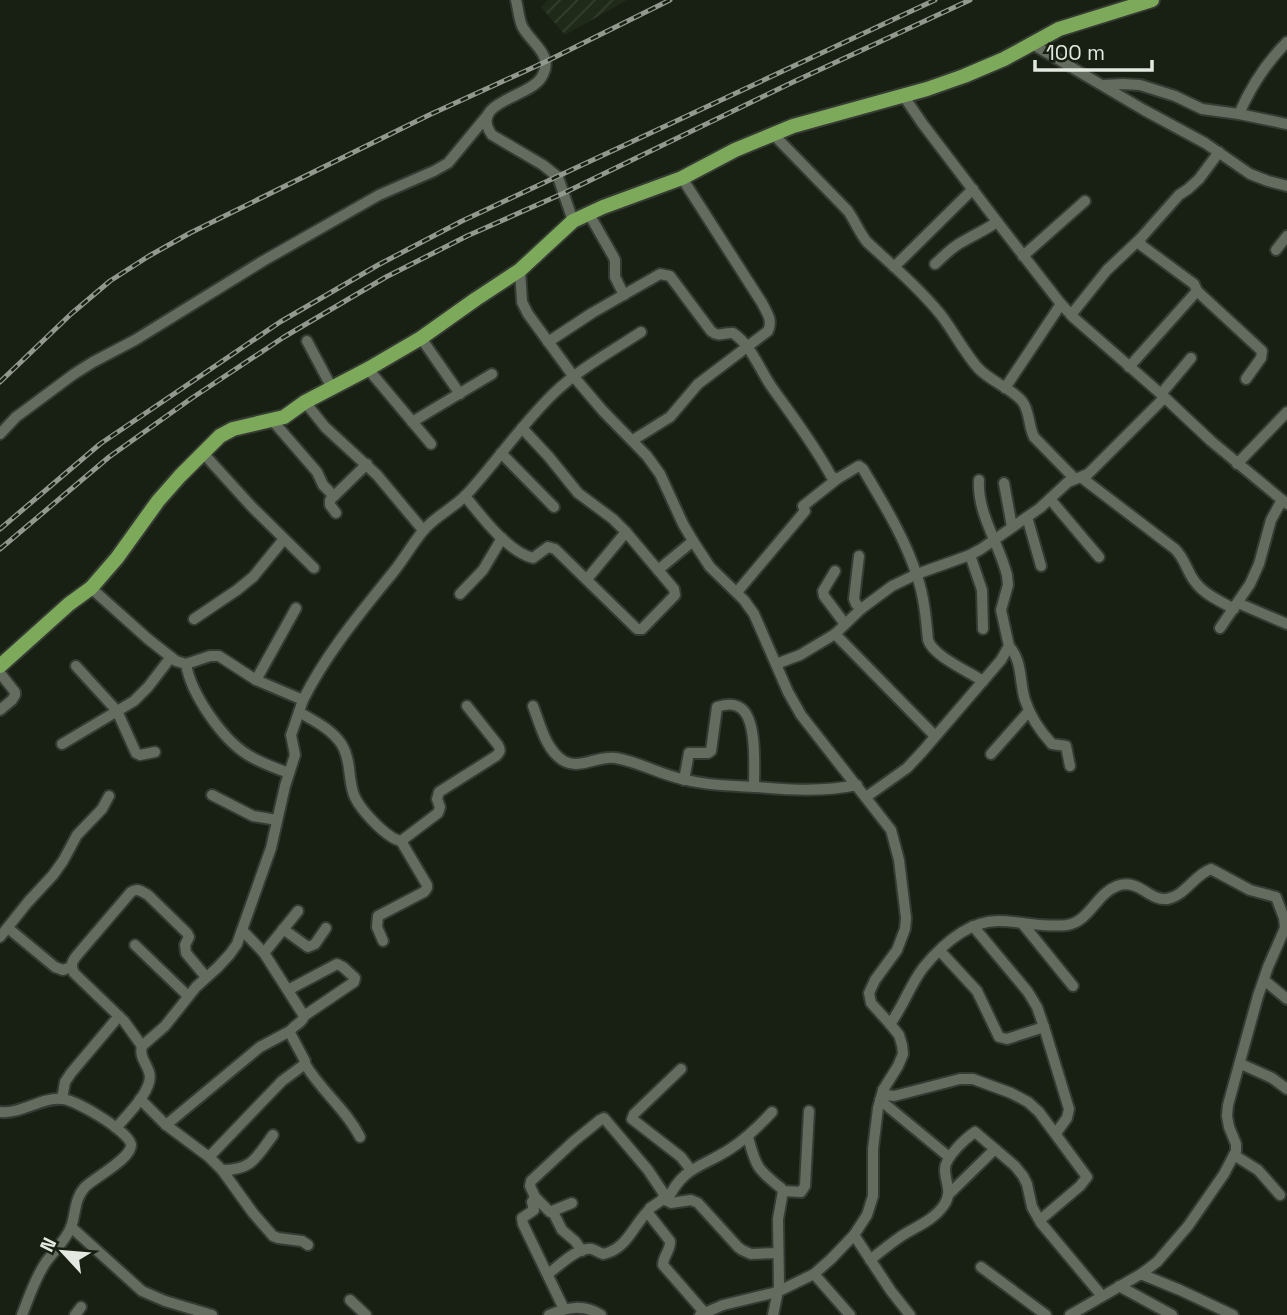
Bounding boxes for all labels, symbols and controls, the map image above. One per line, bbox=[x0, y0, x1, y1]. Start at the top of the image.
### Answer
scale bar bbox=[1035, 28, 1152, 72]
text: 100 m bbox=[1046, 39, 1105, 66]
north arrow bbox=[28, 1217, 98, 1287]
text: N bbox=[34, 1234, 62, 1256]

